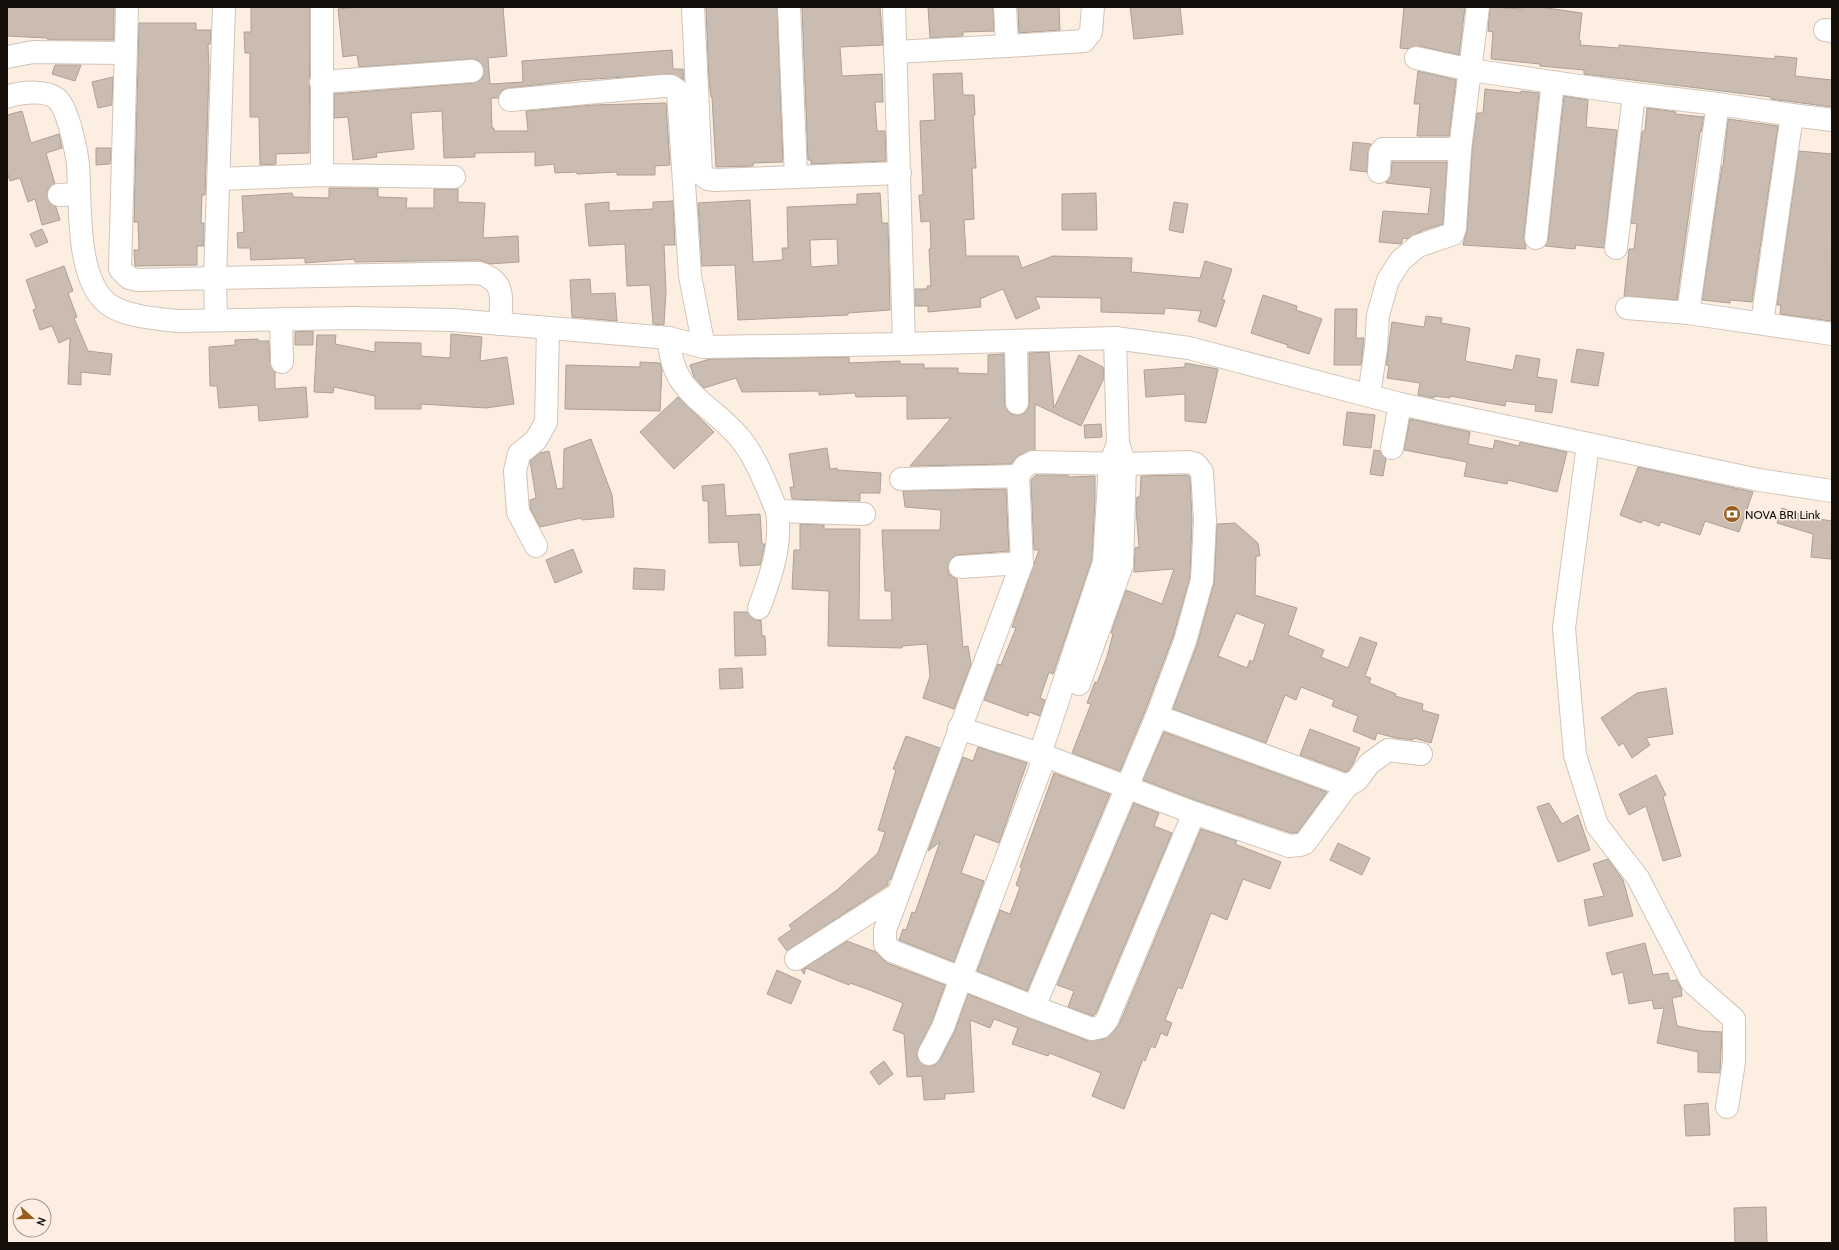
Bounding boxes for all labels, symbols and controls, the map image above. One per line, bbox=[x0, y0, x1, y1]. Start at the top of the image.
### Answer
bank icon: NOVA BRI Link bbox=[1722, 504, 1742, 524]
place label: NOVA BRI Link bbox=[1745, 507, 1821, 522]
north arrow bbox=[12, 1198, 52, 1238]
text: N bbox=[33, 1215, 49, 1228]

